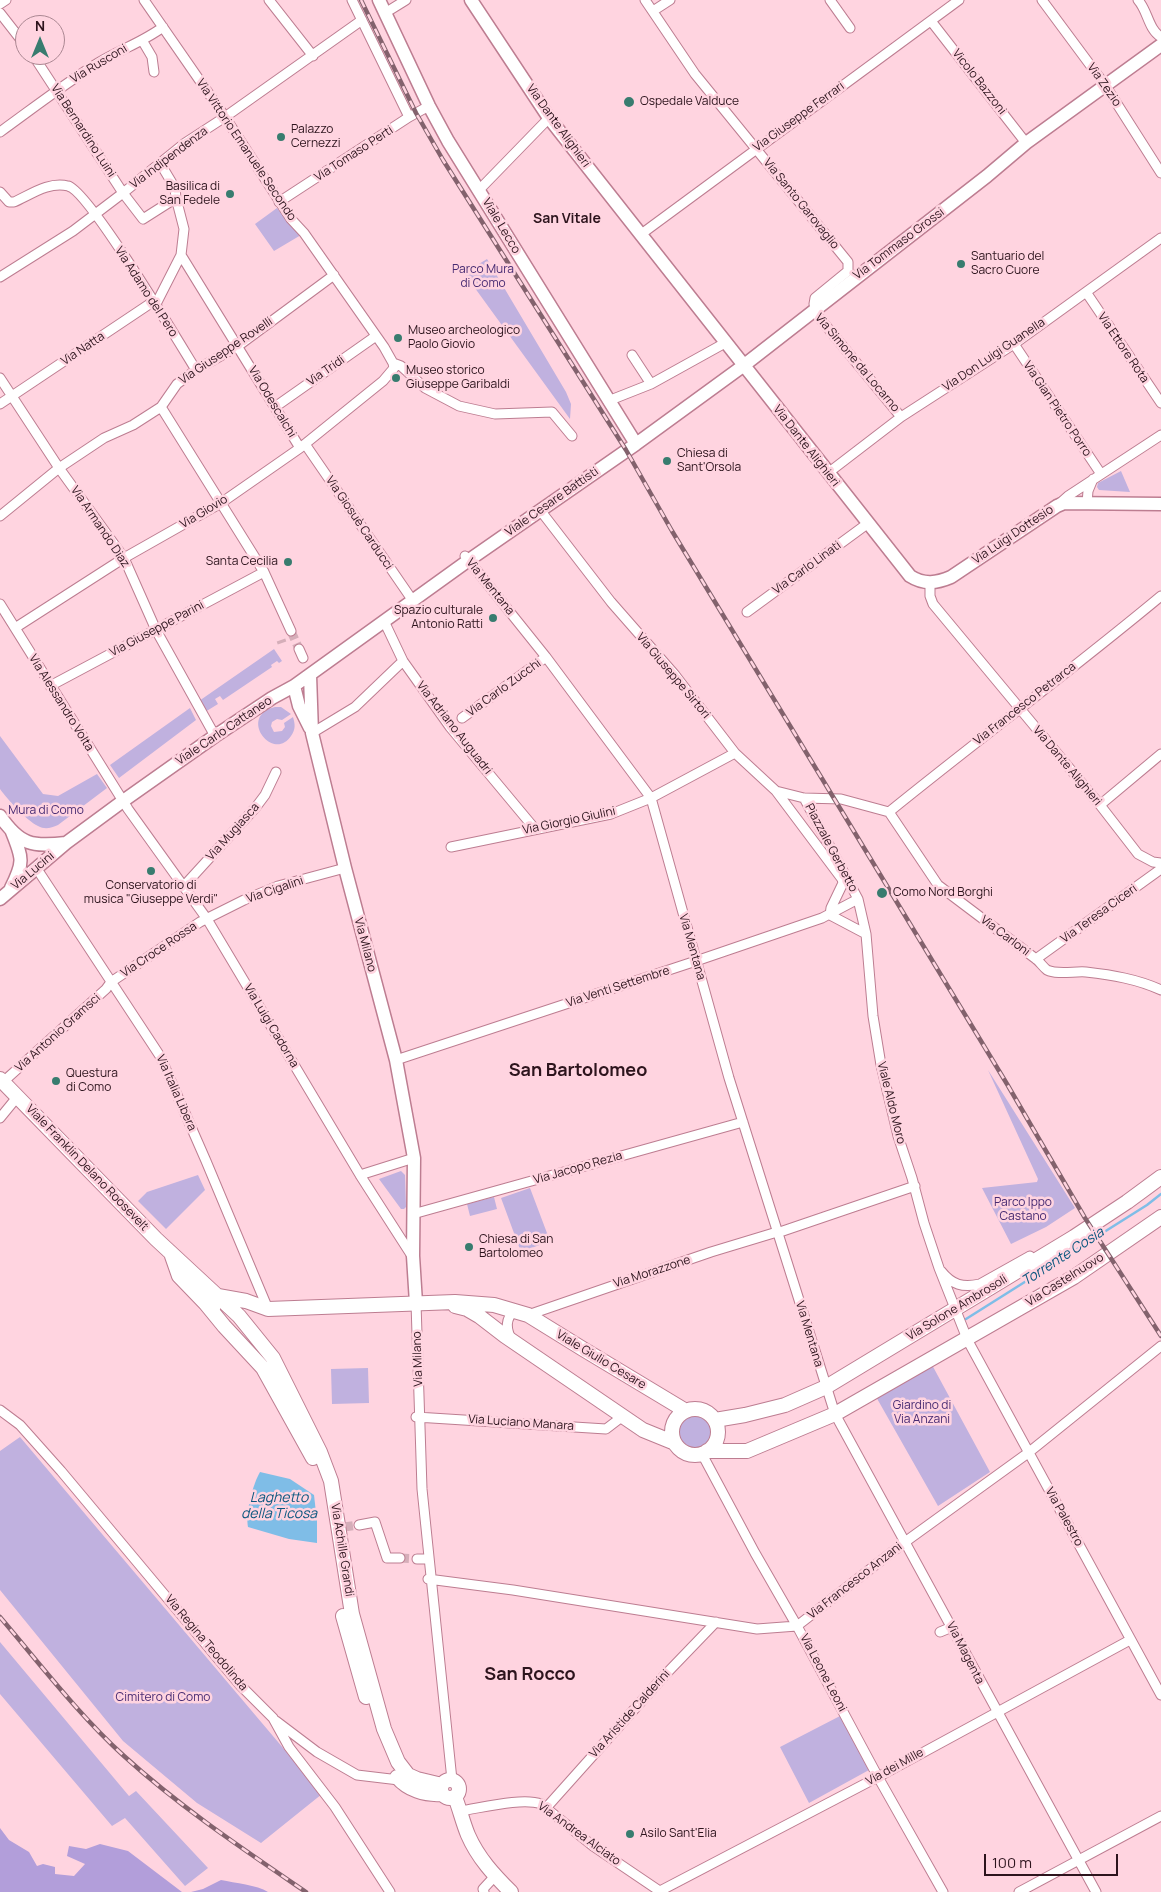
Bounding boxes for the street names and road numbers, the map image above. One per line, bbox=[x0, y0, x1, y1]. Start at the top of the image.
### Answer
street label: Via Rusconi bbox=[68, 42, 130, 86]
street label: Vicolo Bazzoni bbox=[949, 46, 1009, 118]
street label: Via Zezio bbox=[1084, 61, 1124, 109]
street label: Via Vittorio Emanuele Secondo bbox=[193, 76, 299, 224]
street label: Via Giuseppe Ferrari bbox=[751, 79, 847, 155]
street label: Via Bernardino Luini bbox=[48, 82, 118, 180]
street label: Via Dante Alighieri bbox=[523, 82, 593, 170]
street label: Via Tomaso Perti bbox=[312, 123, 396, 185]
street label: Via Indipendenza bbox=[127, 124, 211, 192]
street label: Via Santo Garovaglio bbox=[760, 156, 842, 252]
street label: Viale Lecco bbox=[479, 196, 523, 256]
street label: Via Tommaso Grossi bbox=[851, 205, 947, 283]
street label: Via Adamo del Pero bbox=[111, 244, 181, 340]
street label: Via Ettore Rota bbox=[1094, 310, 1152, 386]
street label: Via Simone da Locarno bbox=[812, 311, 902, 415]
street label: Via Giuseppe Rovelli bbox=[176, 314, 276, 388]
street label: Via Don Luigi Guanella bbox=[940, 315, 1048, 395]
street label: Via Natta bbox=[59, 329, 107, 369]
street label: Via Tridi bbox=[304, 353, 348, 389]
street label: Via Gian Pietro Porro bbox=[1020, 359, 1094, 459]
street label: Via Odescalchi bbox=[245, 364, 299, 440]
street label: Via Dante Alighieri bbox=[770, 403, 842, 489]
street label: Viale Cesare Battisti bbox=[503, 464, 601, 540]
street label: Via Giosuè Carducci bbox=[322, 474, 396, 572]
street label: Via Armando Diaz bbox=[67, 484, 133, 570]
street label: Via Giovio bbox=[178, 492, 230, 532]
street label: Via Luigi Dottesio bbox=[970, 503, 1056, 567]
street label: Via Carlo Linati bbox=[770, 538, 844, 598]
street label: Via Mentana bbox=[463, 556, 517, 618]
street label: Via Giuseppe Parini bbox=[107, 598, 207, 660]
street label: Via Giuseppe Sirtori bbox=[633, 630, 713, 722]
street label: Via Alessandro Volta bbox=[25, 652, 97, 754]
street label: Via Carlo Zucchi bbox=[464, 656, 544, 720]
street label: Via Francesco Petrarca bbox=[971, 660, 1079, 748]
street label: Via Adriano Auguadri bbox=[413, 679, 495, 777]
street label: Viale Carlo Cattaneo bbox=[173, 694, 275, 768]
street label: Via Dante Alighieri bbox=[1030, 723, 1104, 809]
street label: Via Mugiasca bbox=[203, 800, 263, 864]
street label: Piazzale Gerbetto bbox=[802, 801, 860, 895]
street label: Via Giorgio Giulini bbox=[521, 804, 617, 838]
street label: Via Lucini bbox=[9, 849, 57, 893]
street label: Via Cigalini bbox=[244, 873, 306, 907]
street label: Via Teresa Ciceri bbox=[1058, 882, 1140, 946]
street label: Via Mentana bbox=[676, 912, 708, 982]
street label: Via Carloni bbox=[977, 913, 1033, 959]
street label: Via Milano bbox=[351, 916, 379, 974]
street label: Via Croce Rossa bbox=[118, 919, 200, 981]
street label: Via Venti Settembre bbox=[564, 963, 672, 1011]
street label: Via Luigi Cadorna bbox=[240, 982, 302, 1070]
street label: Via Antonio Gramsci bbox=[12, 991, 104, 1075]
street label: Via Italia Libera bbox=[153, 1053, 199, 1133]
street label: Viale Aldo Moro bbox=[874, 1060, 908, 1146]
street label: Viale Franklin Delano Roosevelt bbox=[23, 1102, 151, 1234]
street label: Via Jacopo Rezia bbox=[532, 1148, 624, 1188]
street label: Via Castelnuovo bbox=[1024, 1250, 1106, 1310]
street label: Via Morazzone bbox=[612, 1253, 692, 1291]
street label: Via Solone Ambrosoli bbox=[904, 1272, 1010, 1344]
street label: Via Mentana bbox=[792, 1299, 826, 1369]
street label: Viale Giulio Cesare bbox=[554, 1328, 648, 1392]
street label: Via Milano bbox=[410, 1331, 426, 1387]
street label: Via Luciano Manara bbox=[468, 1412, 574, 1434]
street label: Via Palestro bbox=[1042, 1485, 1086, 1549]
street label: Via Achille Grandi bbox=[328, 1502, 356, 1598]
street label: Via Francesco Anzani bbox=[805, 1540, 905, 1622]
street label: Via Regina Teodolinda bbox=[162, 1592, 250, 1694]
street label: Via Magenta bbox=[943, 1619, 987, 1687]
street label: Via Leone Leoni bbox=[797, 1632, 849, 1714]
street label: Via Aristide Calderini bbox=[587, 1667, 673, 1761]
street label: Via dei Mille bbox=[864, 1745, 926, 1789]
street label: Via Andrea Alciato bbox=[535, 1799, 623, 1869]

